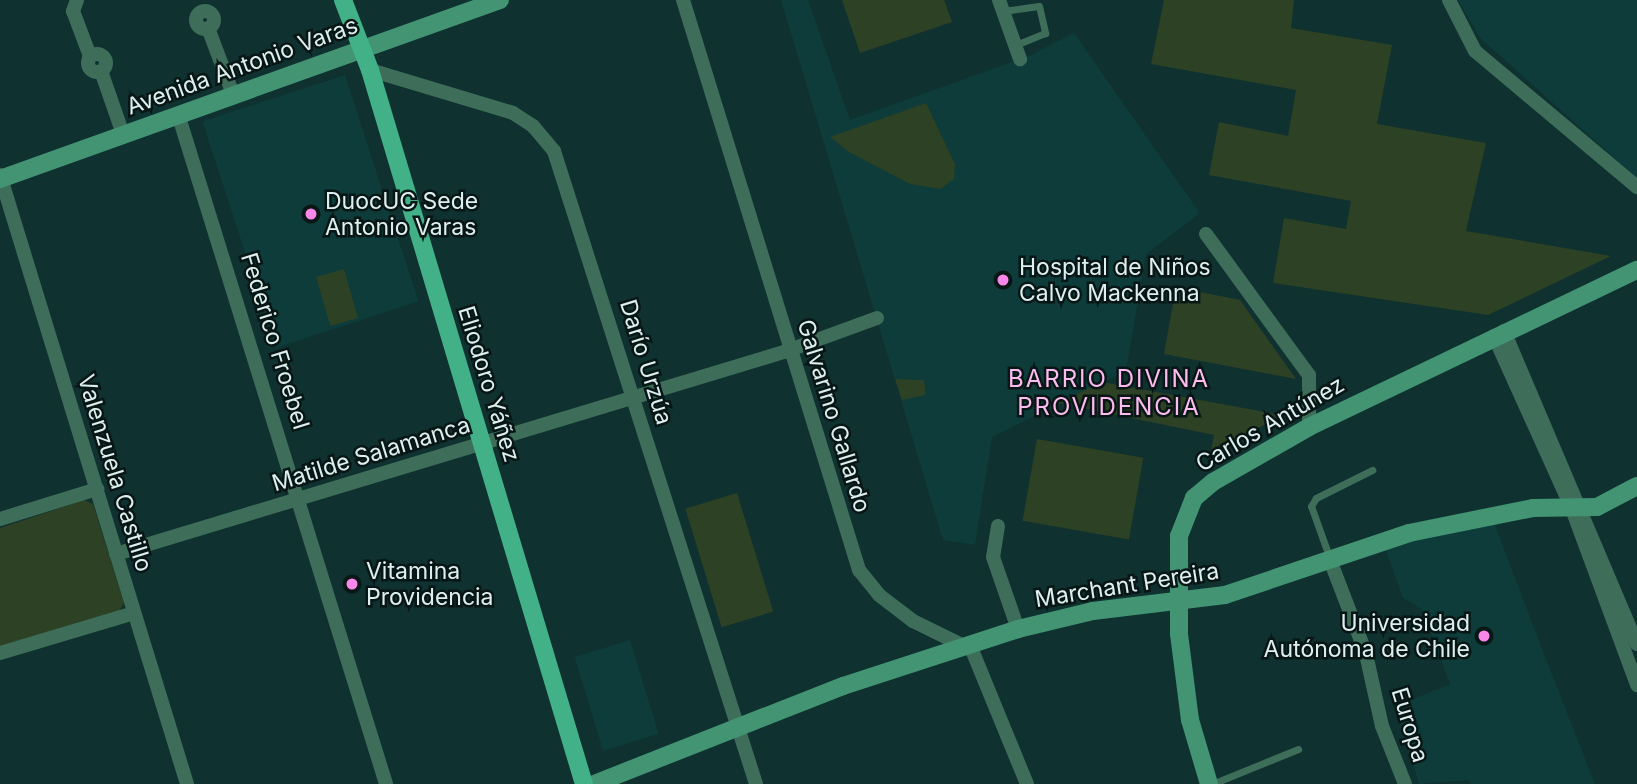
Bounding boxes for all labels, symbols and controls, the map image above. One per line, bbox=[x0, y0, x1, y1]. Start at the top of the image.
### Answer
street label: Avenida Antonio Varas bbox=[123, 11, 361, 121]
place label: DuocUC Sede Antonio Varas bbox=[325, 187, 478, 241]
marker: DuocUC Sede Antonio Varas bbox=[303, 206, 319, 222]
street label: Federico Froebel bbox=[235, 249, 315, 433]
place label: Hospital de Niños Calvo Mackenna bbox=[1019, 253, 1211, 307]
marker: Hospital de Niños Calvo Mackenna bbox=[993, 270, 1013, 290]
street label: Darío Urzúa bbox=[614, 296, 678, 428]
street label: Eliodoro Yáñez bbox=[452, 303, 526, 465]
street label: Galvarino Gallardo bbox=[792, 316, 876, 516]
district label: BARRIO DIVINA PROVIDENCIA bbox=[1010, 365, 1208, 421]
street label: Carlos Antúnez bbox=[1191, 370, 1349, 478]
street label: Valenzuela Castillo bbox=[72, 371, 158, 575]
street label: Matilde Salamanca bbox=[269, 411, 473, 497]
place label: Vitamina Providencia bbox=[366, 557, 494, 611]
street label: Marchant Pereira bbox=[1033, 557, 1221, 613]
marker: Vitamina Providencia bbox=[344, 576, 360, 592]
place label: Universidad Autónoma de Chile bbox=[1264, 609, 1470, 663]
marker: Universidad Autónoma de Chile bbox=[1476, 628, 1492, 644]
street label: Europa bbox=[1386, 684, 1434, 766]

